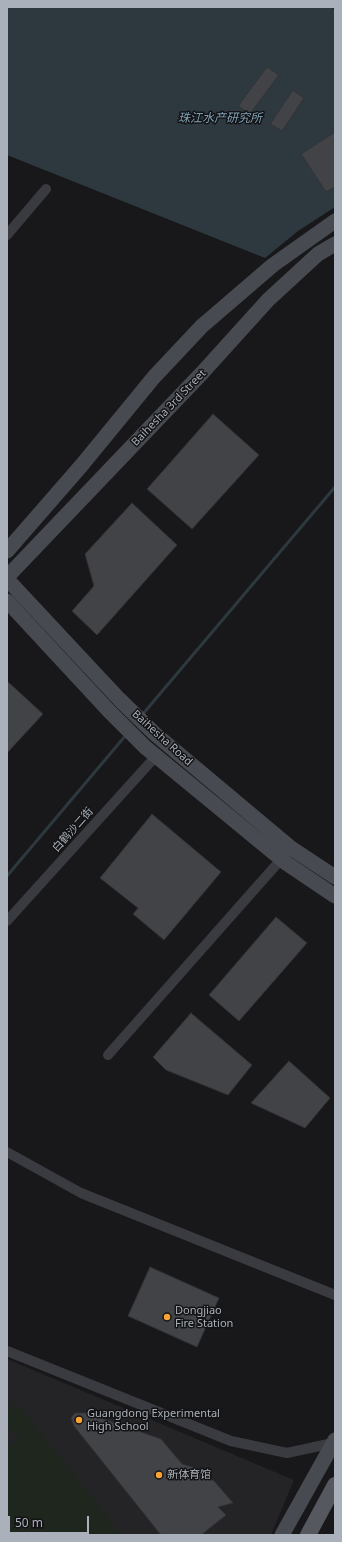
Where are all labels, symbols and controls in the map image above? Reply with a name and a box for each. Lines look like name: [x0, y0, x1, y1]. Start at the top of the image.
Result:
water label: 珠江水产研究所: [178, 112, 262, 126]
street label: Baihesha 3rd Street: [129, 367, 209, 449]
street label: Baihesha Road: [129, 707, 195, 769]
street label: 白鹤沙二街: [50, 805, 96, 855]
place label: Dongjiao Fire Station: [175, 1304, 233, 1330]
marker: Dongjiao Fire Station: [162, 1312, 172, 1322]
place label: Guangdong Experimental High School: [87, 1407, 220, 1433]
marker: Guangdong Experimental High School: [74, 1415, 84, 1425]
place label: 新体育馆: [167, 1468, 211, 1482]
marker: 新体育馆: [154, 1470, 164, 1480]
scale bar: [10, 1508, 91, 1534]
text: 50 m: [15, 1514, 43, 1531]

